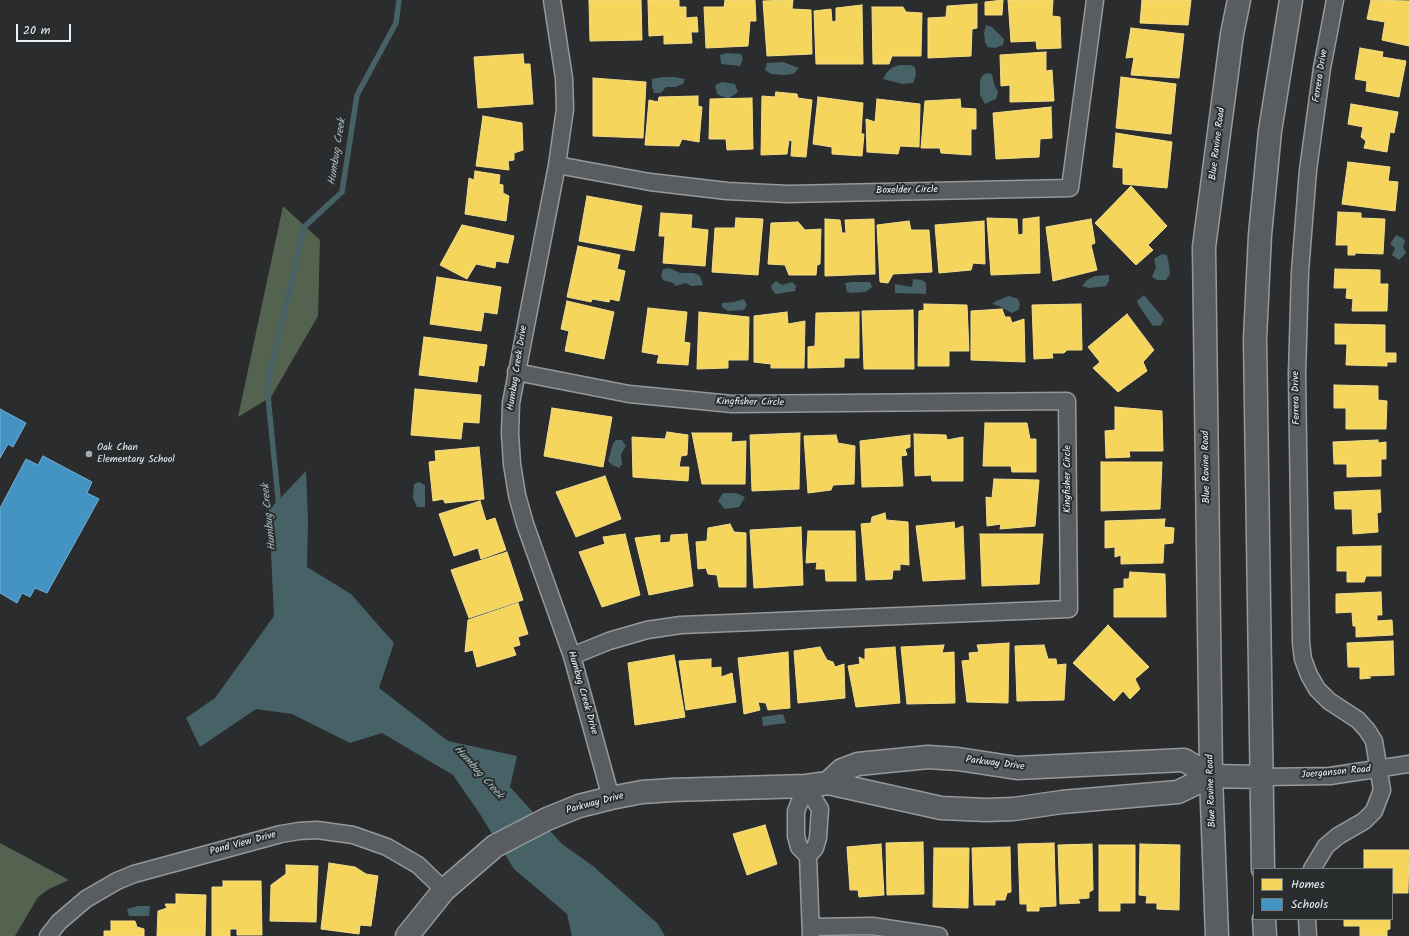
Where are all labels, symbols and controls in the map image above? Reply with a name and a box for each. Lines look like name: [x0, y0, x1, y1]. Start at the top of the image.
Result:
scale bar: [18, 16, 73, 42]
text: 20 m: [23, 21, 50, 40]
street label: Ferrera Drive: [1311, 49, 1331, 103]
street label: Blue Ravine Road: [1208, 107, 1228, 181]
water label: Humbug Creek: [326, 118, 350, 186]
street label: Boxelder Circle: [876, 184, 938, 198]
street label: Humbug Creek Drive: [505, 325, 531, 411]
street label: Ferrera Drive: [1291, 371, 1303, 425]
street label: Kingfisher Circle: [716, 396, 784, 410]
street label: Blue Ravine Road: [1200, 430, 1214, 504]
place label: Oak Chan Elementary School: [97, 442, 175, 466]
street label: Kingfisher Circle: [1062, 445, 1074, 513]
marker: Oak Chan Elementary School: [84, 449, 94, 459]
water label: Humbug Creek: [260, 483, 280, 551]
street label: Humbug Creek Drive: [564, 650, 600, 736]
water label: Humbug Creek: [451, 744, 505, 802]
street label: Parkway Drive: [965, 754, 1025, 774]
street label: Blue Ravine Road: [1205, 754, 1219, 828]
street label: Joerganson Road: [1301, 764, 1371, 782]
street label: Parkway Drive: [565, 791, 625, 817]
street label: Pond View Drive: [209, 829, 277, 859]
legend: [1253, 868, 1393, 920]
text: Homes: [1291, 875, 1325, 894]
text: Schools: [1291, 895, 1328, 914]

